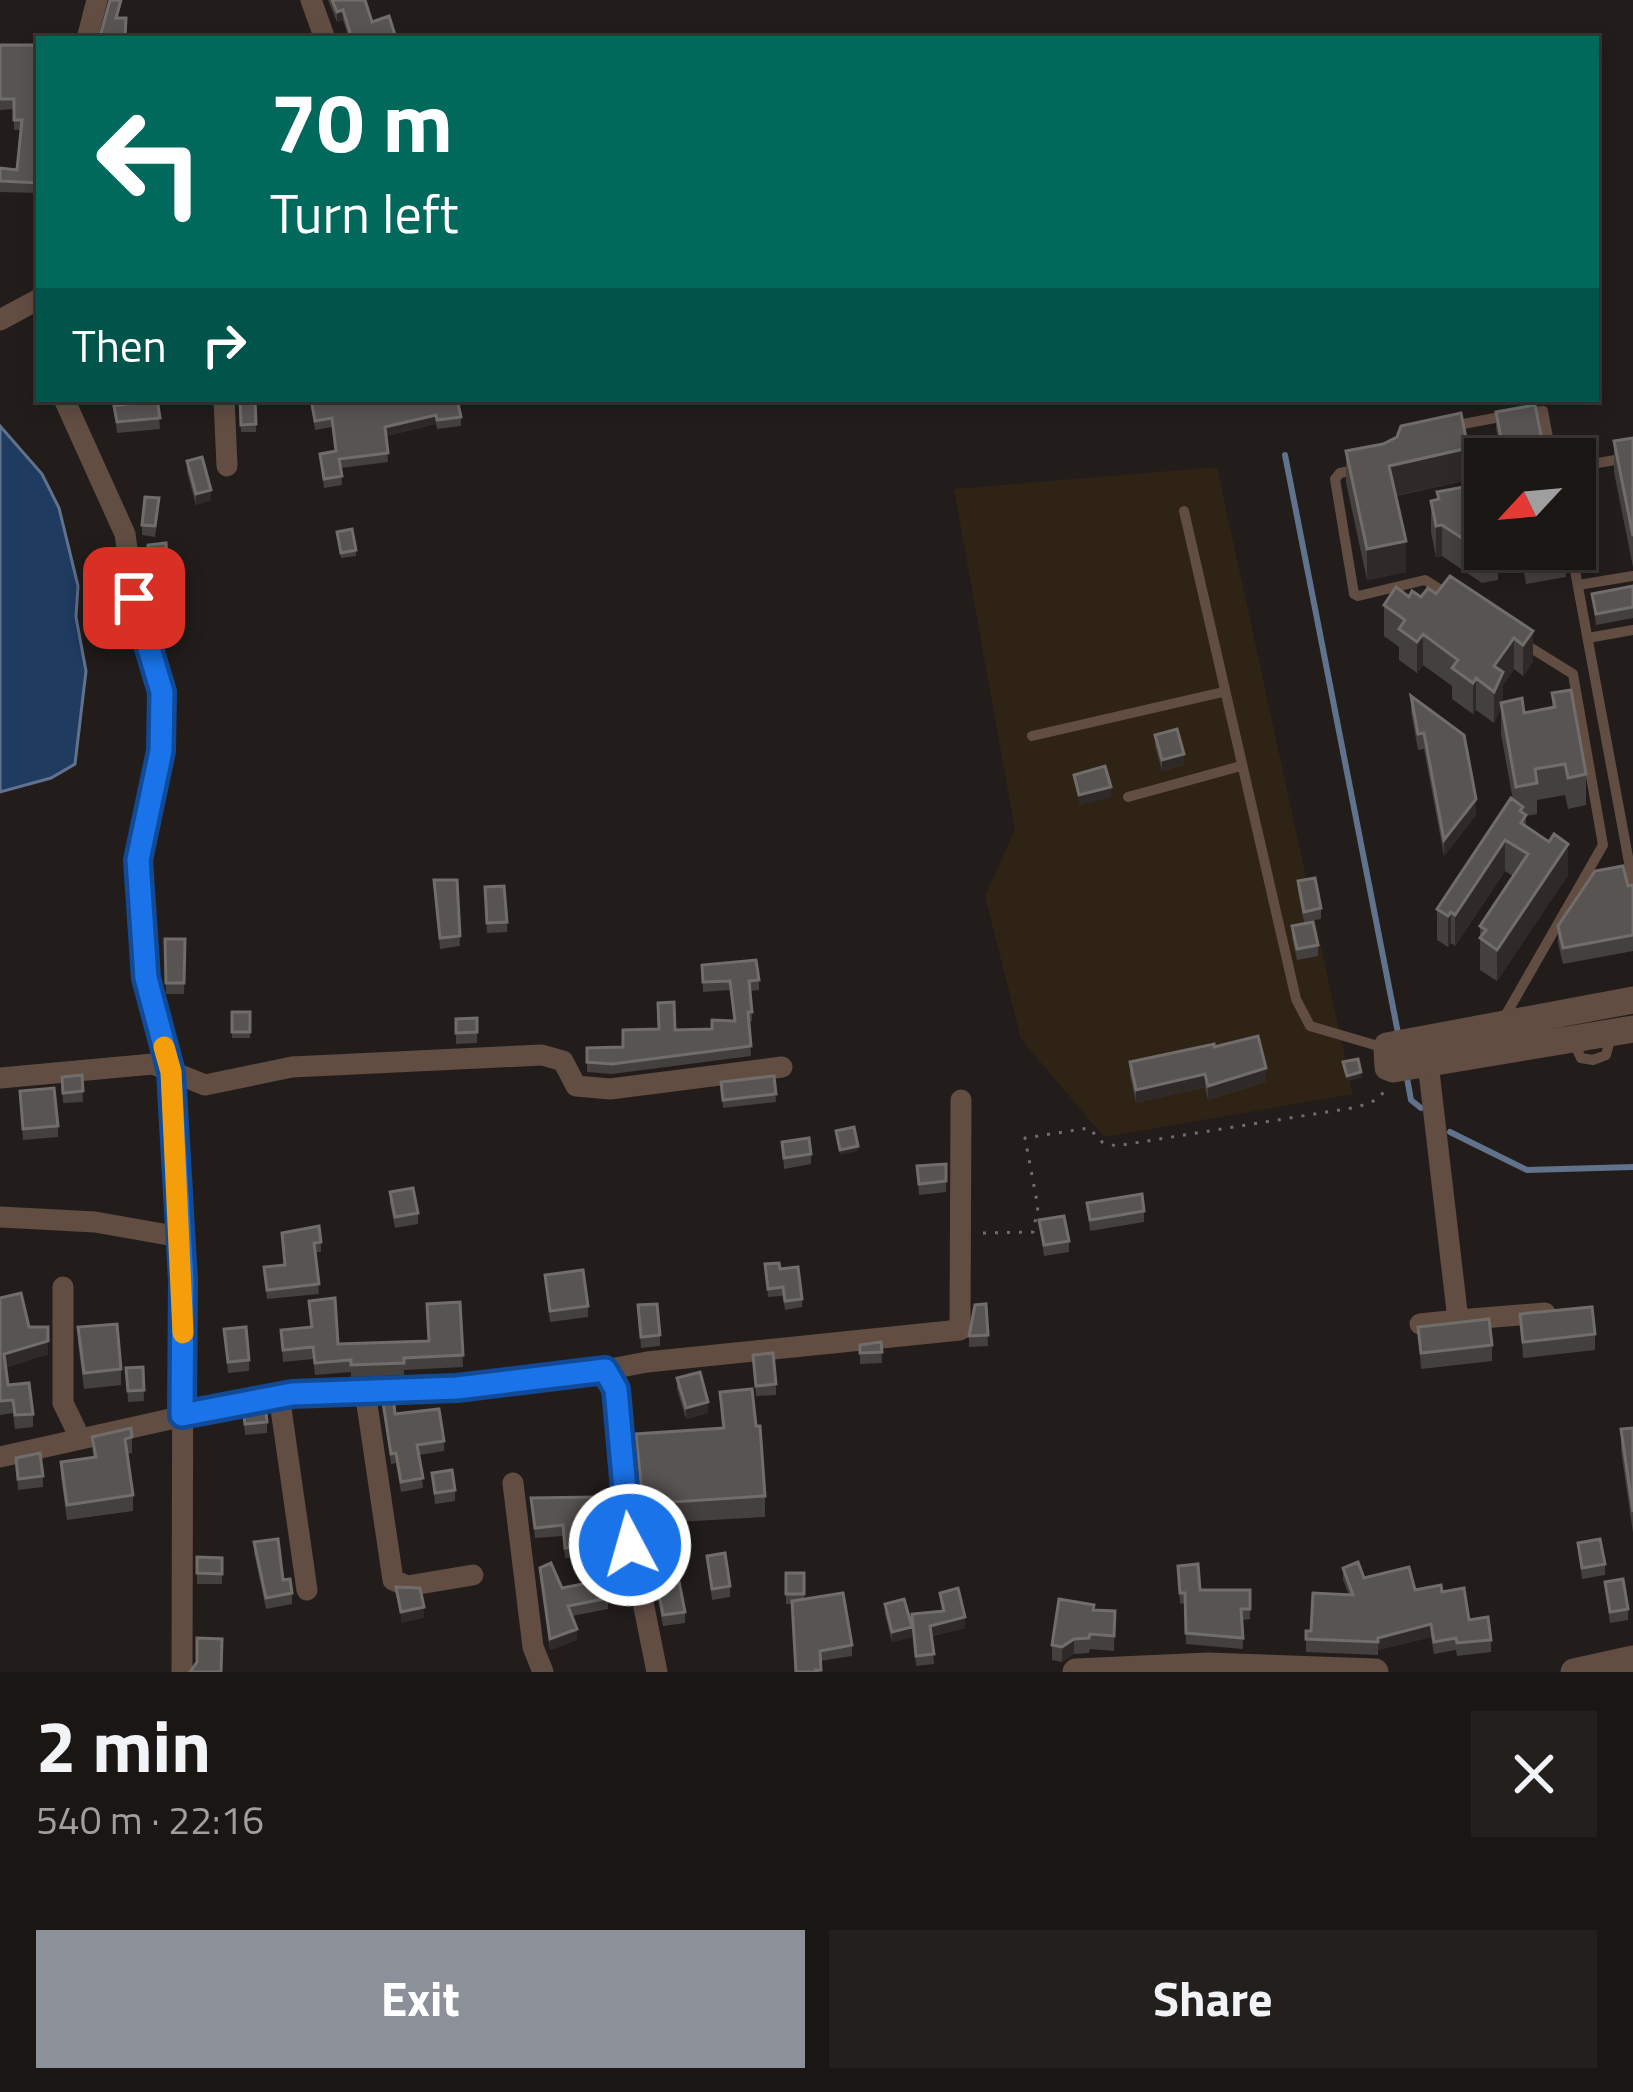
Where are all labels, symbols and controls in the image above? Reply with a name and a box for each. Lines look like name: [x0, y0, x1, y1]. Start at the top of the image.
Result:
text: 70 m: [270, 57, 453, 185]
icon: left: [72, 84, 228, 240]
text: Turn left: [270, 172, 459, 254]
text: Then: [72, 311, 167, 379]
icon: right: [191, 312, 257, 378]
north arrow: [1464, 438, 1596, 570]
map controls: [1464, 438, 1596, 570]
pin: [83, 547, 185, 649]
icon: arrive: [101, 565, 167, 631]
position arrow: [567, 1482, 693, 1608]
text: 2 min: [36, 1690, 211, 1800]
button: close: [1471, 1711, 1597, 1837]
text: 540 m · 22:16: [36, 1790, 264, 1849]
button: Exit: [36, 1930, 805, 2068]
button: Share: [829, 1930, 1597, 2068]

